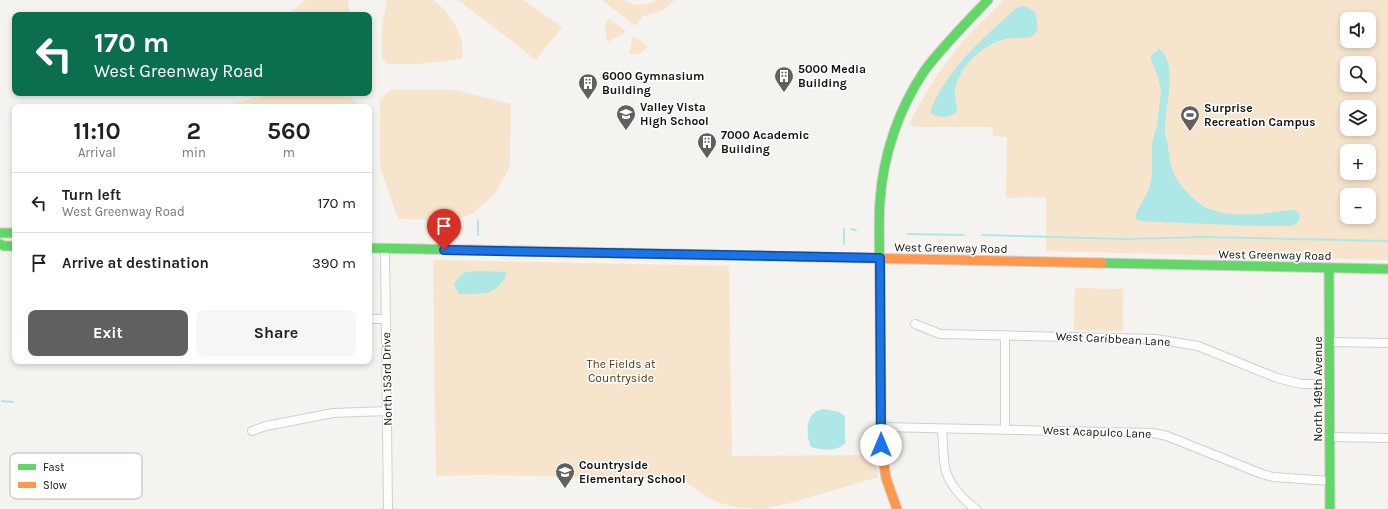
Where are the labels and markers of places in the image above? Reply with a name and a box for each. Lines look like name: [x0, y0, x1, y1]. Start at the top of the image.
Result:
place label: 5000 Media Building: [798, 62, 866, 90]
building icon: 5000 Media Building: [773, 65, 795, 93]
place label: 6000 Gymnasium Building: [602, 69, 704, 97]
building icon: 6000 Gymnasium Building: [577, 72, 599, 100]
place label: Valley Vista High School: [640, 100, 709, 128]
place label: Surprise Recreation Campus: [1204, 101, 1316, 129]
school or university icon: Valley Vista High School: [615, 103, 637, 131]
sports icon: Surprise Recreation Campus: [1179, 104, 1201, 132]
place label: 7000 Academic Building: [721, 128, 809, 156]
building icon: 7000 Academic Building: [696, 131, 718, 159]
pin: [427, 209, 461, 250]
place label: Countryside Elementary School: [579, 458, 686, 486]
school or university icon: Countryside Elementary School: [554, 461, 576, 489]

